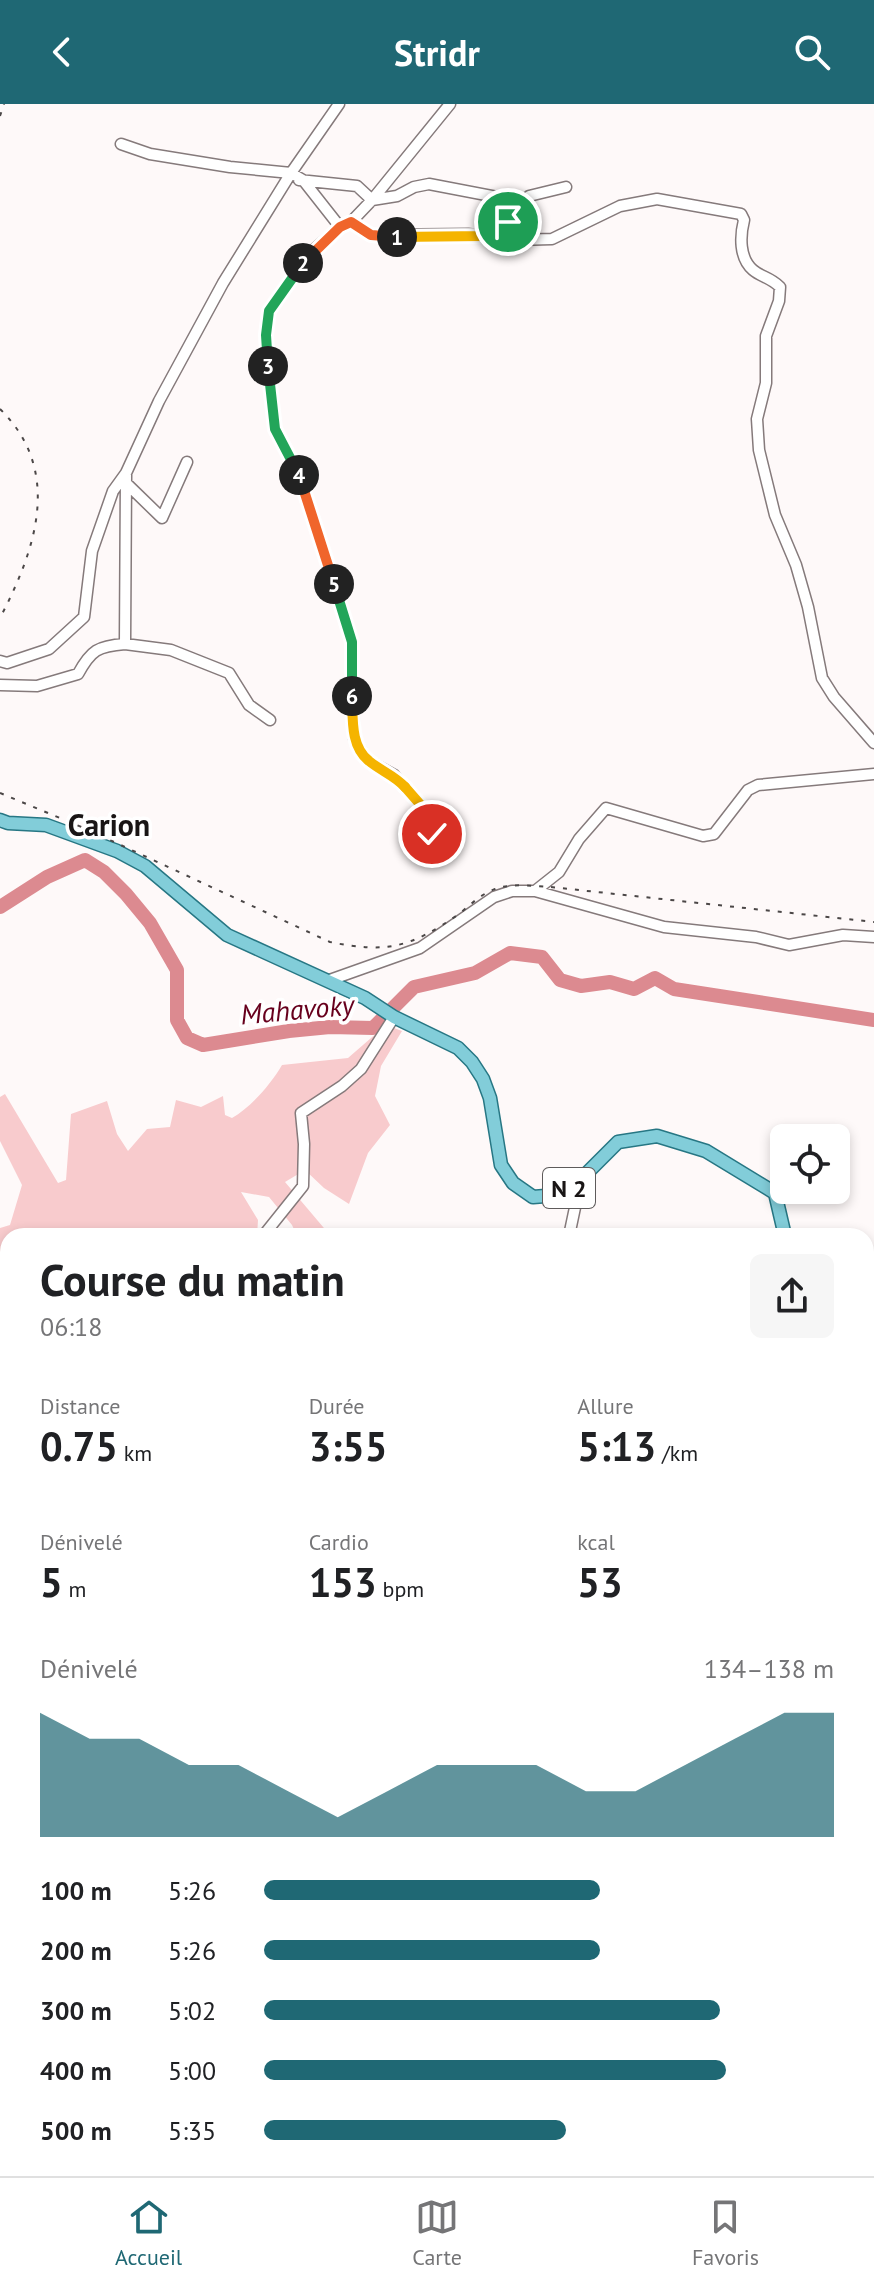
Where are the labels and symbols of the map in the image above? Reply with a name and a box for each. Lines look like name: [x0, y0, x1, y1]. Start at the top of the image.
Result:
pin: [474, 188, 542, 256]
pin: 1: [377, 217, 417, 257]
pin: 2: [283, 243, 323, 283]
pin: 3: [248, 346, 288, 386]
pin: 4: [279, 455, 319, 495]
pin: 5: [314, 564, 354, 604]
pin: 6: [332, 676, 372, 716]
pin: [398, 800, 466, 868]
district label: Carion: [68, 805, 150, 844]
water label: Mahavoky: [239, 985, 357, 1032]
road number: N 2: [543, 1168, 595, 1208]

